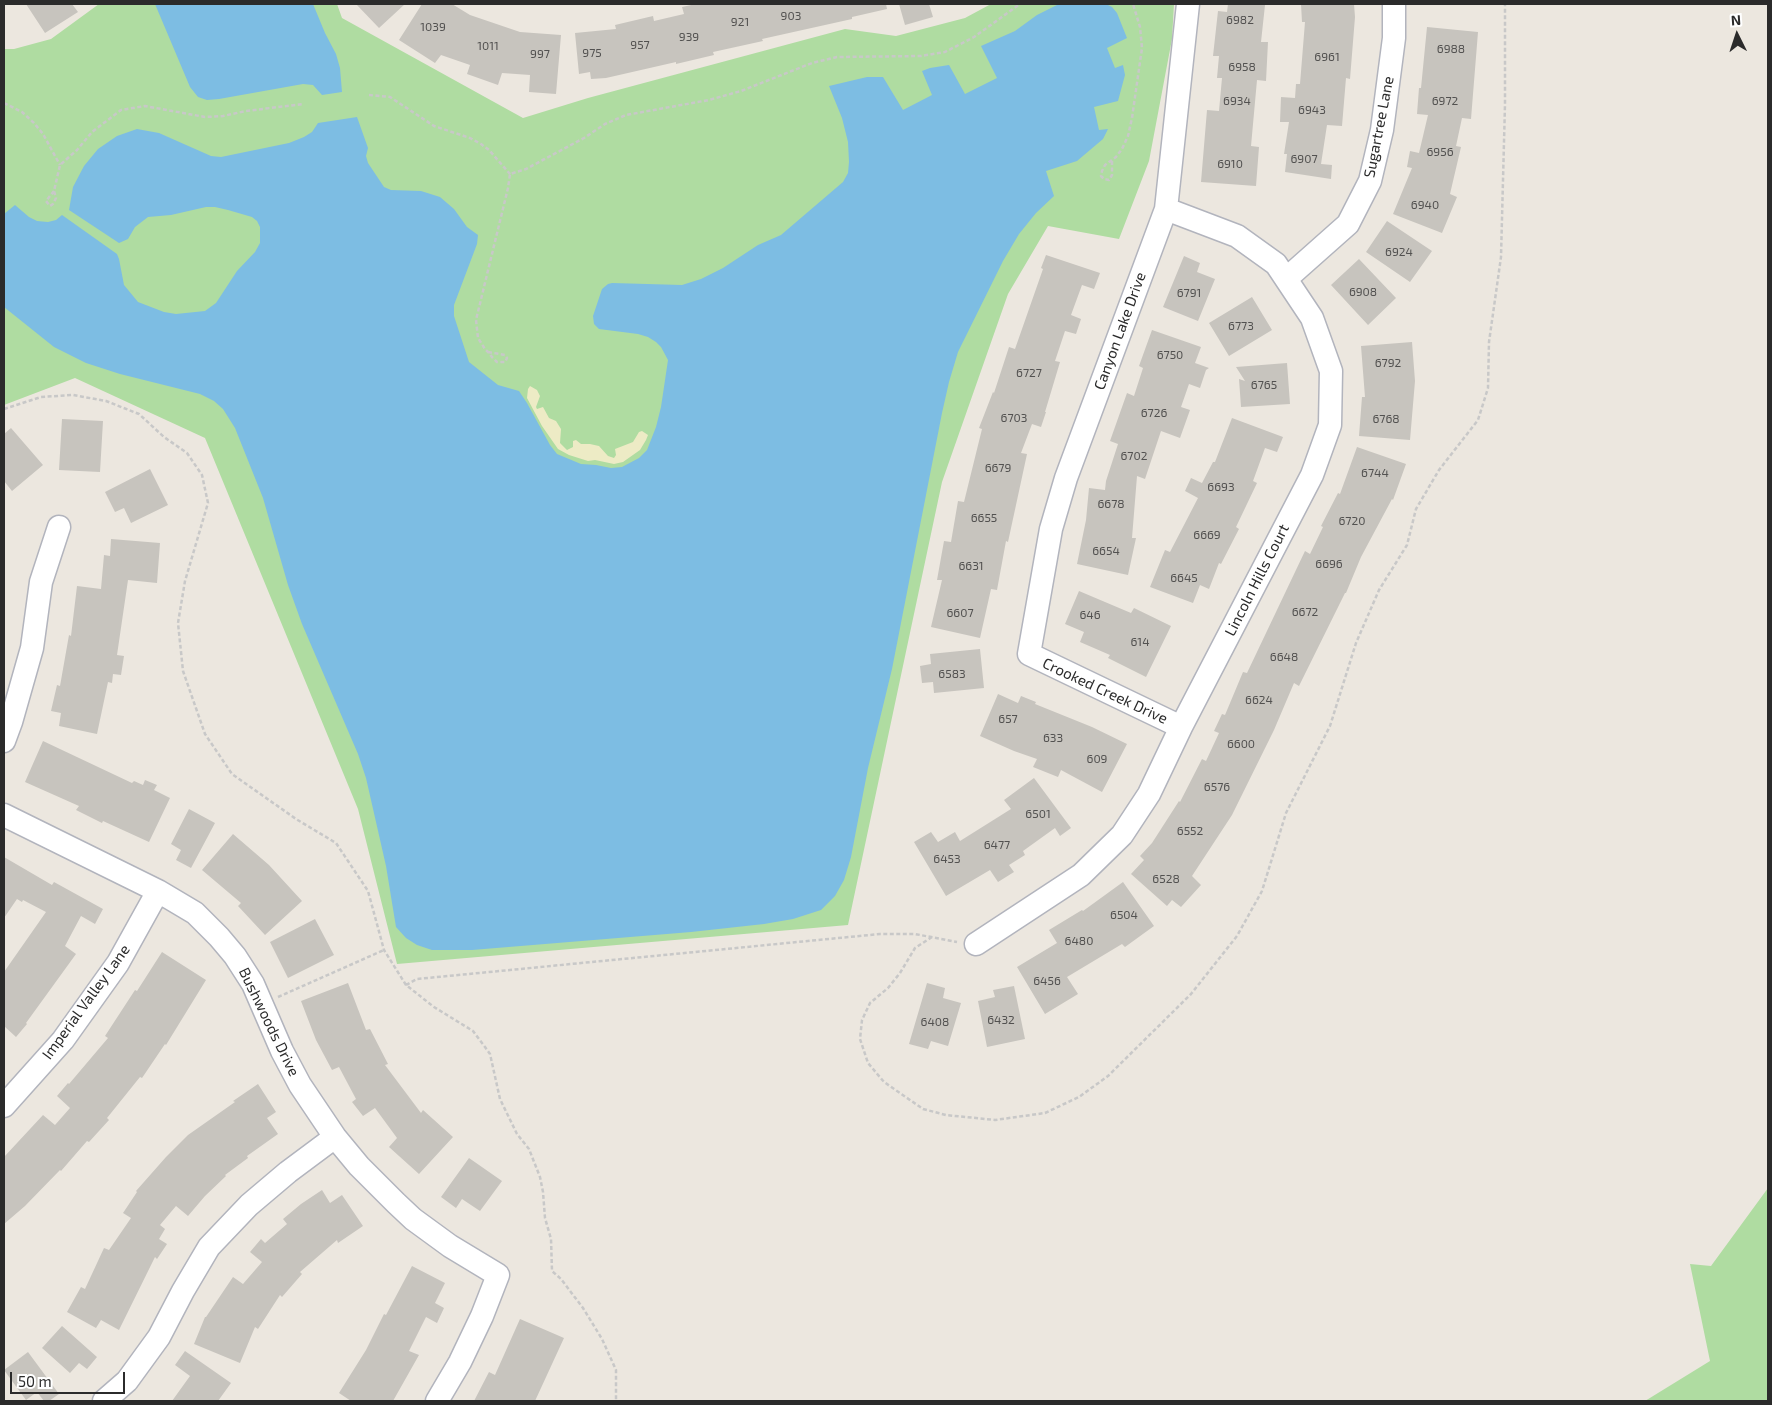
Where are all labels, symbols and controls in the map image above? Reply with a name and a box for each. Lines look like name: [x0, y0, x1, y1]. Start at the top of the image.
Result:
house number: 903: [781, 9, 801, 23]
north arrow: [1712, 10, 1762, 60]
text: N: [1730, 11, 1742, 28]
house number: 6982: [1226, 13, 1254, 27]
house number: 921: [731, 15, 749, 29]
house number: 1039: [420, 20, 446, 34]
house number: 939: [679, 30, 699, 44]
house number: 957: [630, 38, 650, 52]
house number: 1011: [477, 39, 499, 53]
house number: 6988: [1437, 42, 1465, 56]
house number: 975: [582, 46, 602, 60]
house number: 997: [530, 47, 550, 61]
house number: 6961: [1314, 50, 1340, 64]
house number: 6958: [1228, 60, 1256, 74]
street label: Sugartree Lane: [1360, 75, 1398, 179]
house number: 6934: [1223, 94, 1251, 108]
house number: 6972: [1432, 94, 1458, 108]
house number: 6943: [1298, 103, 1326, 117]
house number: 6956: [1426, 145, 1454, 159]
house number: 6907: [1290, 152, 1318, 166]
house number: 6910: [1217, 157, 1243, 171]
house number: 6940: [1411, 198, 1439, 212]
house number: 6924: [1385, 245, 1413, 259]
street label: Canyon Lake Drive: [1090, 270, 1150, 392]
house number: 6908: [1349, 285, 1377, 299]
house number: 6791: [1177, 286, 1201, 300]
house number: 6773: [1228, 319, 1254, 333]
house number: 6750: [1157, 348, 1183, 362]
house number: 6792: [1375, 356, 1401, 370]
house number: 6727: [1016, 366, 1042, 380]
house number: 6765: [1251, 378, 1277, 392]
house number: 6726: [1141, 406, 1167, 420]
house number: 6703: [1001, 411, 1027, 425]
house number: 6768: [1372, 412, 1400, 426]
house number: 6702: [1121, 449, 1147, 463]
house number: 6679: [985, 461, 1011, 475]
house number: 6744: [1361, 466, 1389, 480]
house number: 6693: [1207, 480, 1235, 494]
house number: 6678: [1097, 497, 1125, 511]
house number: 6655: [971, 511, 997, 525]
house number: 6720: [1339, 514, 1365, 528]
street label: Lincoln Hills Court: [1221, 521, 1293, 639]
house number: 6669: [1193, 528, 1221, 542]
house number: 6654: [1092, 544, 1120, 558]
house number: 6696: [1315, 557, 1343, 571]
house number: 6631: [958, 559, 984, 573]
house number: 6645: [1170, 571, 1198, 585]
house number: 6672: [1292, 605, 1318, 619]
house number: 6607: [946, 606, 974, 620]
house number: 646: [1079, 608, 1101, 622]
house number: 614: [1130, 635, 1150, 649]
house number: 6648: [1270, 650, 1298, 664]
street label: Crooked Creek Drive: [1040, 654, 1170, 728]
house number: 6583: [938, 667, 966, 681]
house number: 6624: [1245, 693, 1273, 707]
house number: 657: [998, 712, 1018, 726]
house number: 633: [1043, 731, 1063, 745]
house number: 6600: [1227, 737, 1255, 751]
house number: 609: [1087, 752, 1107, 766]
house number: 6576: [1204, 780, 1230, 794]
house number: 6501: [1025, 807, 1051, 821]
house number: 6552: [1177, 824, 1203, 838]
house number: 6477: [984, 838, 1010, 852]
house number: 6453: [933, 852, 961, 866]
house number: 6528: [1152, 872, 1180, 886]
house number: 6504: [1110, 908, 1138, 922]
house number: 6480: [1065, 934, 1093, 948]
street label: Imperial Valley Lane: [38, 941, 134, 1063]
street label: Bushwoods Drive: [235, 965, 303, 1079]
house number: 6456: [1033, 974, 1061, 988]
house number: 6432: [987, 1013, 1015, 1027]
house number: 6408: [921, 1015, 949, 1029]
scale bar: [12, 1362, 128, 1394]
text: 50 m: [18, 1372, 52, 1390]

